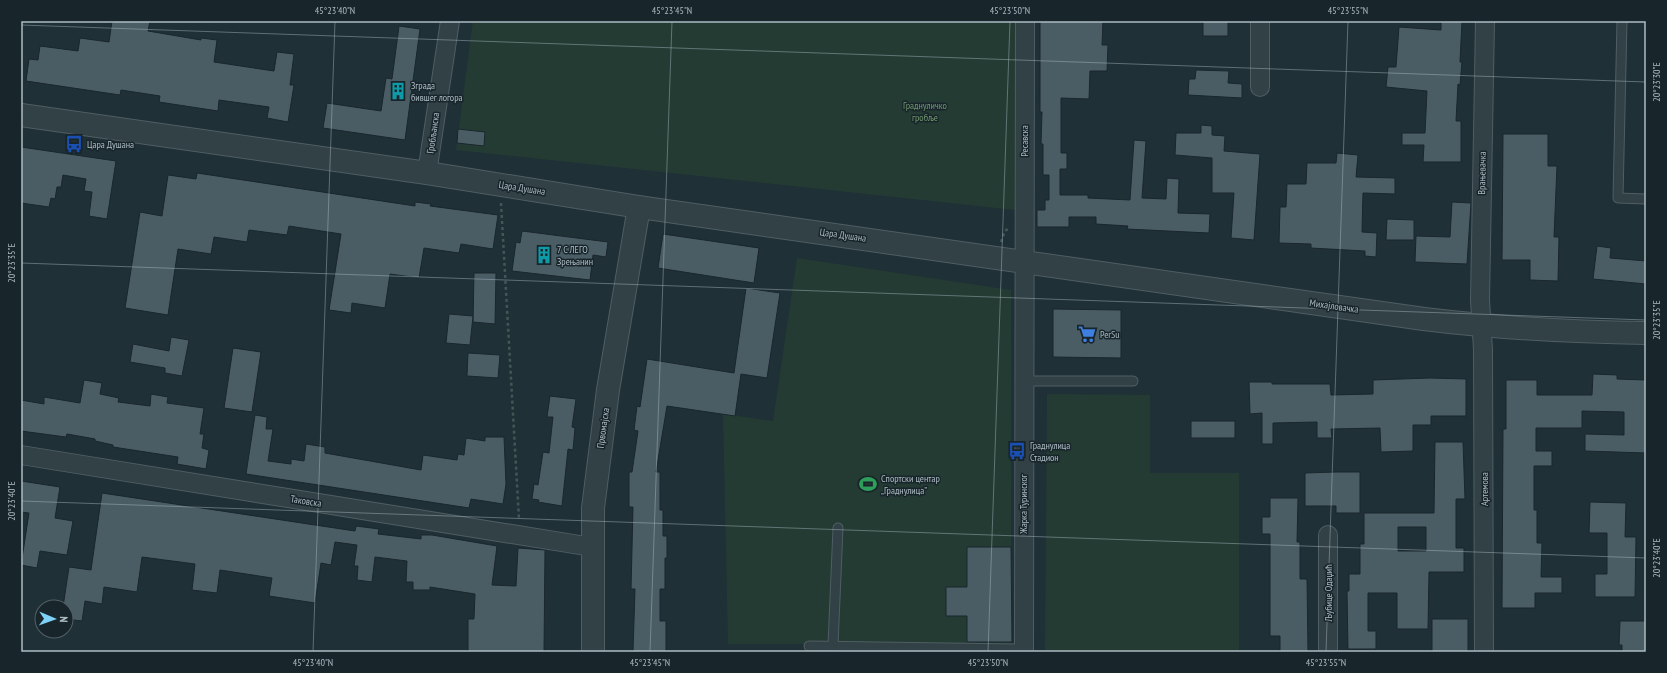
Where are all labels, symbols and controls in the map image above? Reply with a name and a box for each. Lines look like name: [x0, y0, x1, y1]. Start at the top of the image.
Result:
text: 45°23'40"N: [315, 4, 355, 17]
text: 45°23'45"N: [652, 4, 692, 17]
text: 45°23'50"N: [990, 4, 1030, 17]
text: 45°23'55"N: [1328, 4, 1368, 17]
text: 20°23'30"E: [1650, 62, 1663, 102]
place label: Зграда бившег логора: [411, 79, 463, 104]
building icon: Зграда бившег логора: [388, 81, 408, 101]
park label: Граднуличко гробље: [903, 99, 947, 124]
street label: Гробљанска: [424, 112, 442, 154]
street label: Ресавска: [1018, 125, 1031, 157]
bus stop icon: Цара Душана: [64, 134, 84, 154]
place label: Цара Душана: [87, 138, 134, 151]
street label: Врањевачка: [1475, 151, 1489, 195]
street label: Цара Душана: [498, 178, 546, 198]
street label: Цара Душана: [819, 225, 867, 245]
text: 20°23'35"E: [5, 243, 18, 283]
place label: 7 С ЛЕГО Зрењанин: [557, 243, 593, 268]
building icon: 7 С ЛЕГО Зрењанин: [534, 245, 554, 265]
street label: Михајловачка: [1309, 296, 1359, 316]
text: 20°23'35"E: [1650, 300, 1663, 340]
supermarket icon: PerSu: [1077, 324, 1097, 344]
place label: PerSu: [1100, 328, 1120, 341]
street label: Првомајска: [594, 407, 612, 449]
place label: Граднулица Стадион: [1030, 439, 1070, 464]
bus stop icon: Граднулица Стадион: [1007, 441, 1027, 461]
place label: Спортски центар „Граднулица”: [881, 472, 940, 497]
street label: Артемова: [1478, 472, 1491, 506]
sports icon: Спортски центар „Граднулица”: [858, 474, 878, 494]
street label: Жарка Туринског: [1017, 474, 1030, 535]
text: 20°23'40"E: [5, 481, 18, 521]
street label: Таковска: [290, 492, 322, 510]
text: 20°23'40"E: [1650, 538, 1663, 578]
street label: Љубице Одаџић: [1322, 564, 1335, 623]
north arrow: [34, 599, 74, 639]
text: N: [57, 616, 71, 623]
text: 45°23'40"N: [293, 656, 333, 669]
text: 45°23'45"N: [630, 656, 670, 669]
text: 45°23'50"N: [968, 656, 1008, 669]
text: 45°23'55"N: [1306, 656, 1346, 669]

